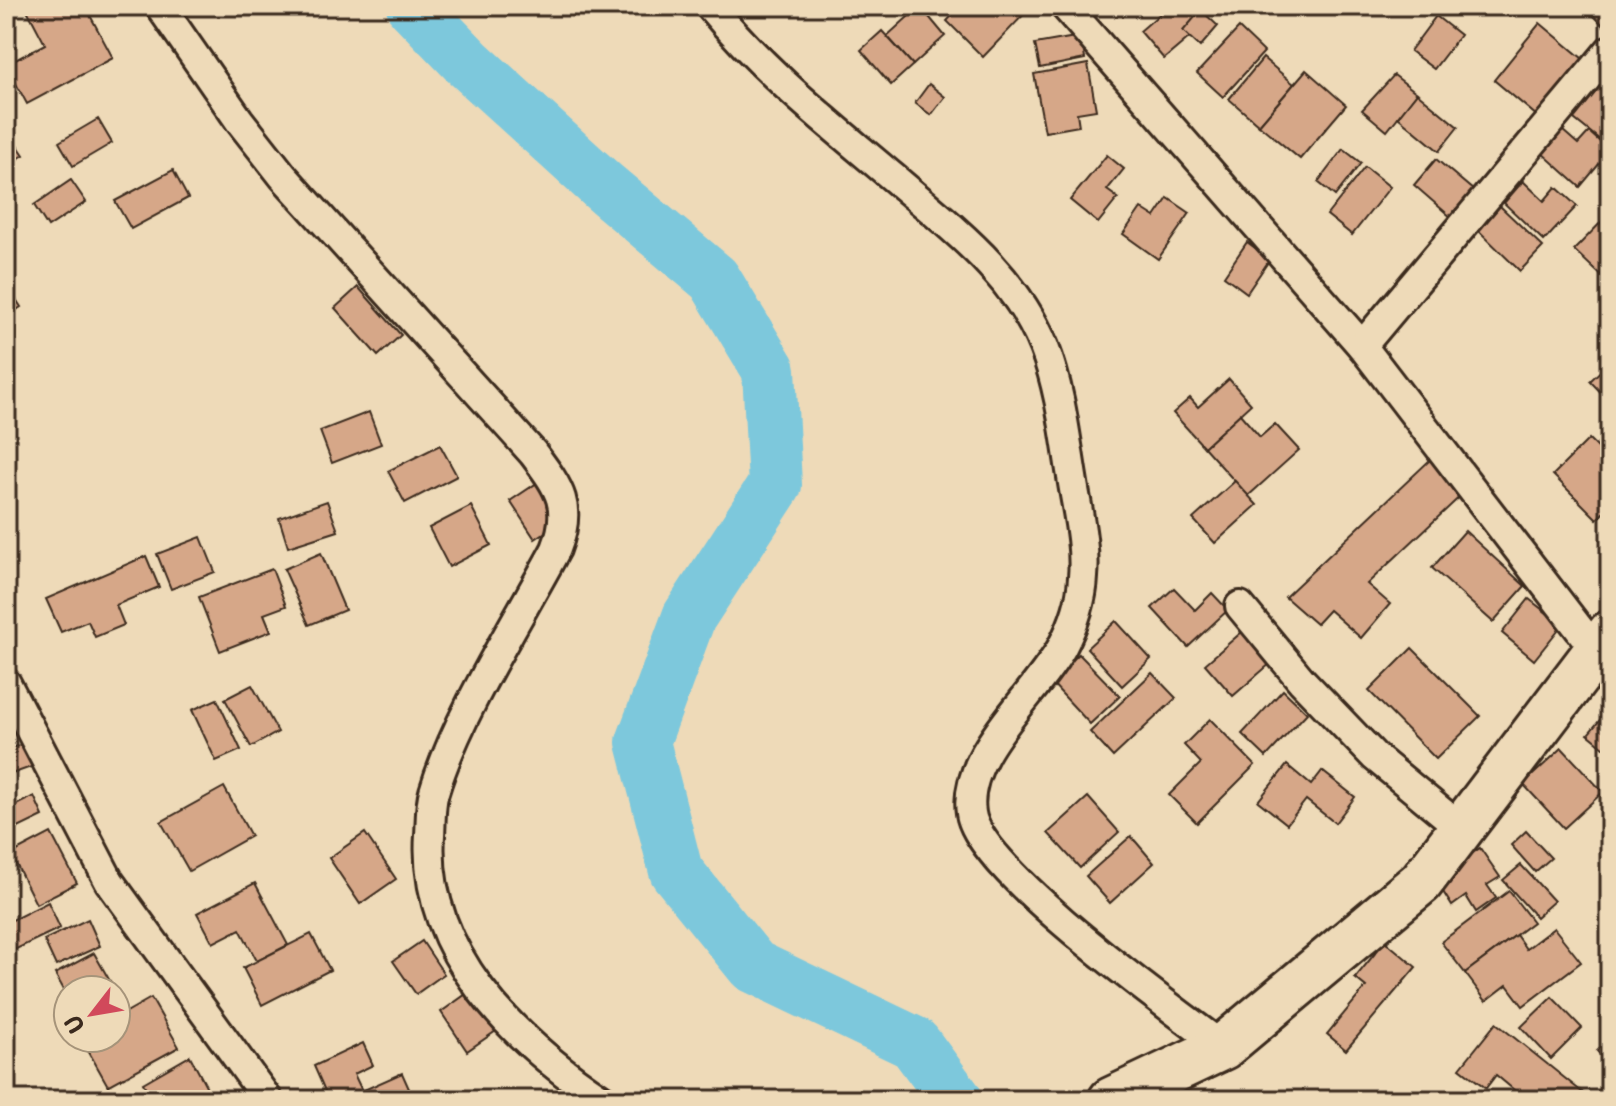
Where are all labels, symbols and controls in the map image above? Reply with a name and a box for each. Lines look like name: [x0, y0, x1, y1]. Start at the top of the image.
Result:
north arrow: [52, 974, 132, 1054]
text: U: [55, 1009, 92, 1041]

